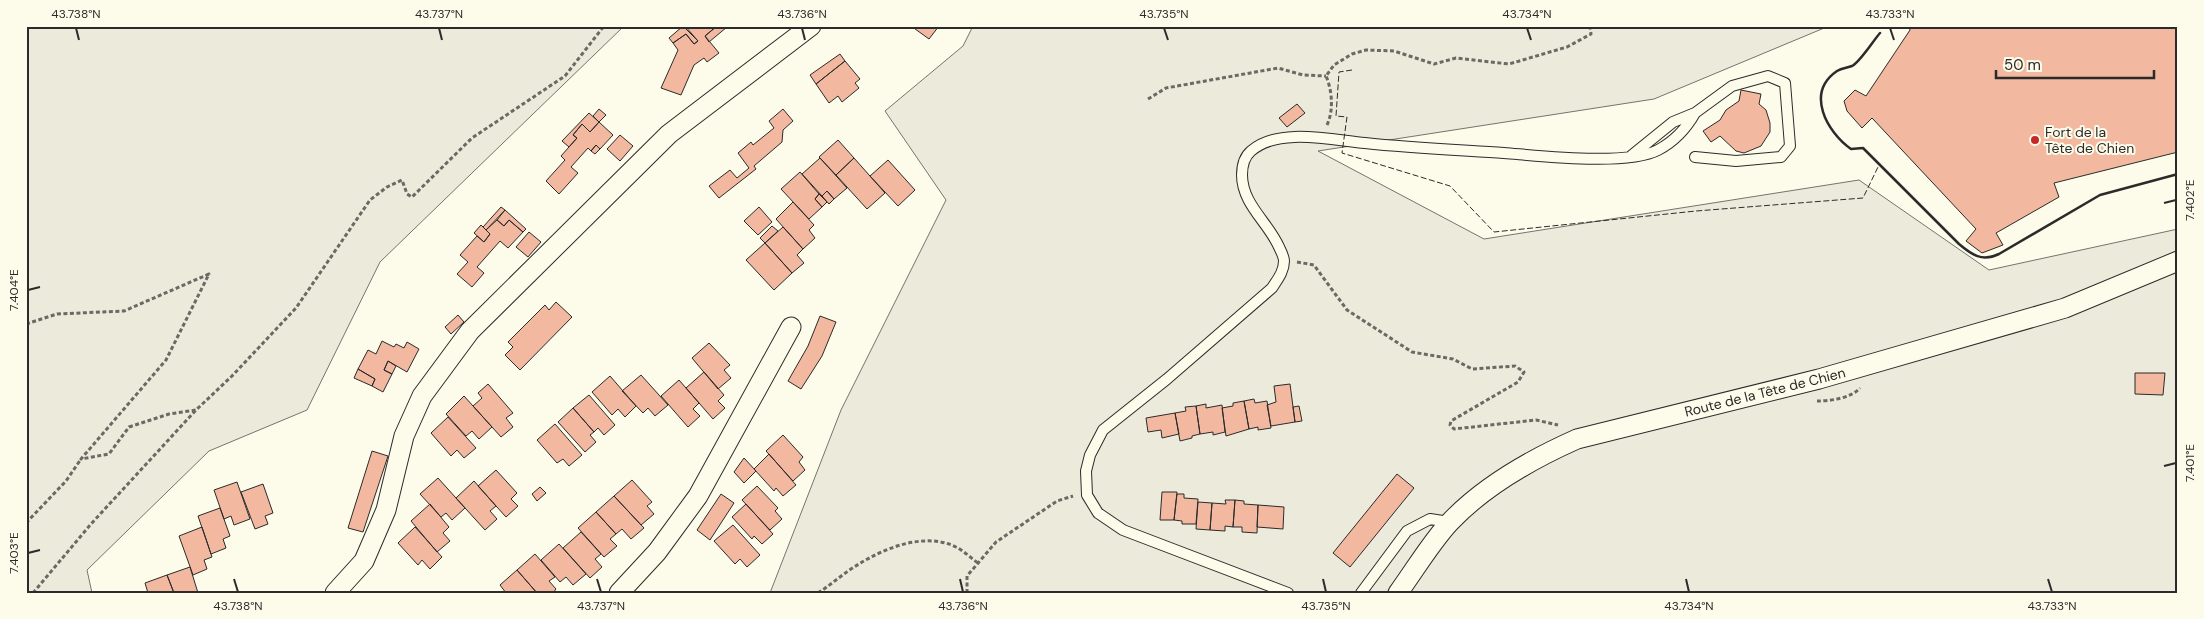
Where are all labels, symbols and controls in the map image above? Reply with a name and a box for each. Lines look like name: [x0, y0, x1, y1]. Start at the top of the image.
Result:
text: 43.738°N: [51, 6, 101, 22]
text: 43.737°N: [415, 6, 463, 22]
text: 43.736°N: [777, 6, 827, 22]
text: 43.735°N: [1139, 6, 1189, 22]
text: 43.734°N: [1502, 6, 1552, 22]
text: 43.733°N: [1865, 6, 1915, 22]
scale bar: [1996, 48, 2154, 80]
text: 50 m: [2004, 55, 2041, 75]
place label: Fort de la Tête de Chien: [2045, 123, 2134, 157]
marker: Fort de la Tête de Chien: [2029, 134, 2041, 146]
text: 7.402°E: [2182, 179, 2198, 221]
text: 7.404°E: [6, 269, 22, 311]
street label: Route de la Tête de Chien: [1683, 363, 1847, 421]
text: 7.401°E: [2182, 444, 2198, 482]
text: 7.403°E: [6, 532, 22, 574]
text: 43.738°N: [213, 598, 263, 614]
text: 43.737°N: [577, 598, 625, 614]
text: 43.736°N: [938, 598, 988, 614]
text: 43.735°N: [1301, 598, 1351, 614]
text: 43.734°N: [1664, 598, 1714, 614]
text: 43.733°N: [2027, 598, 2077, 614]

